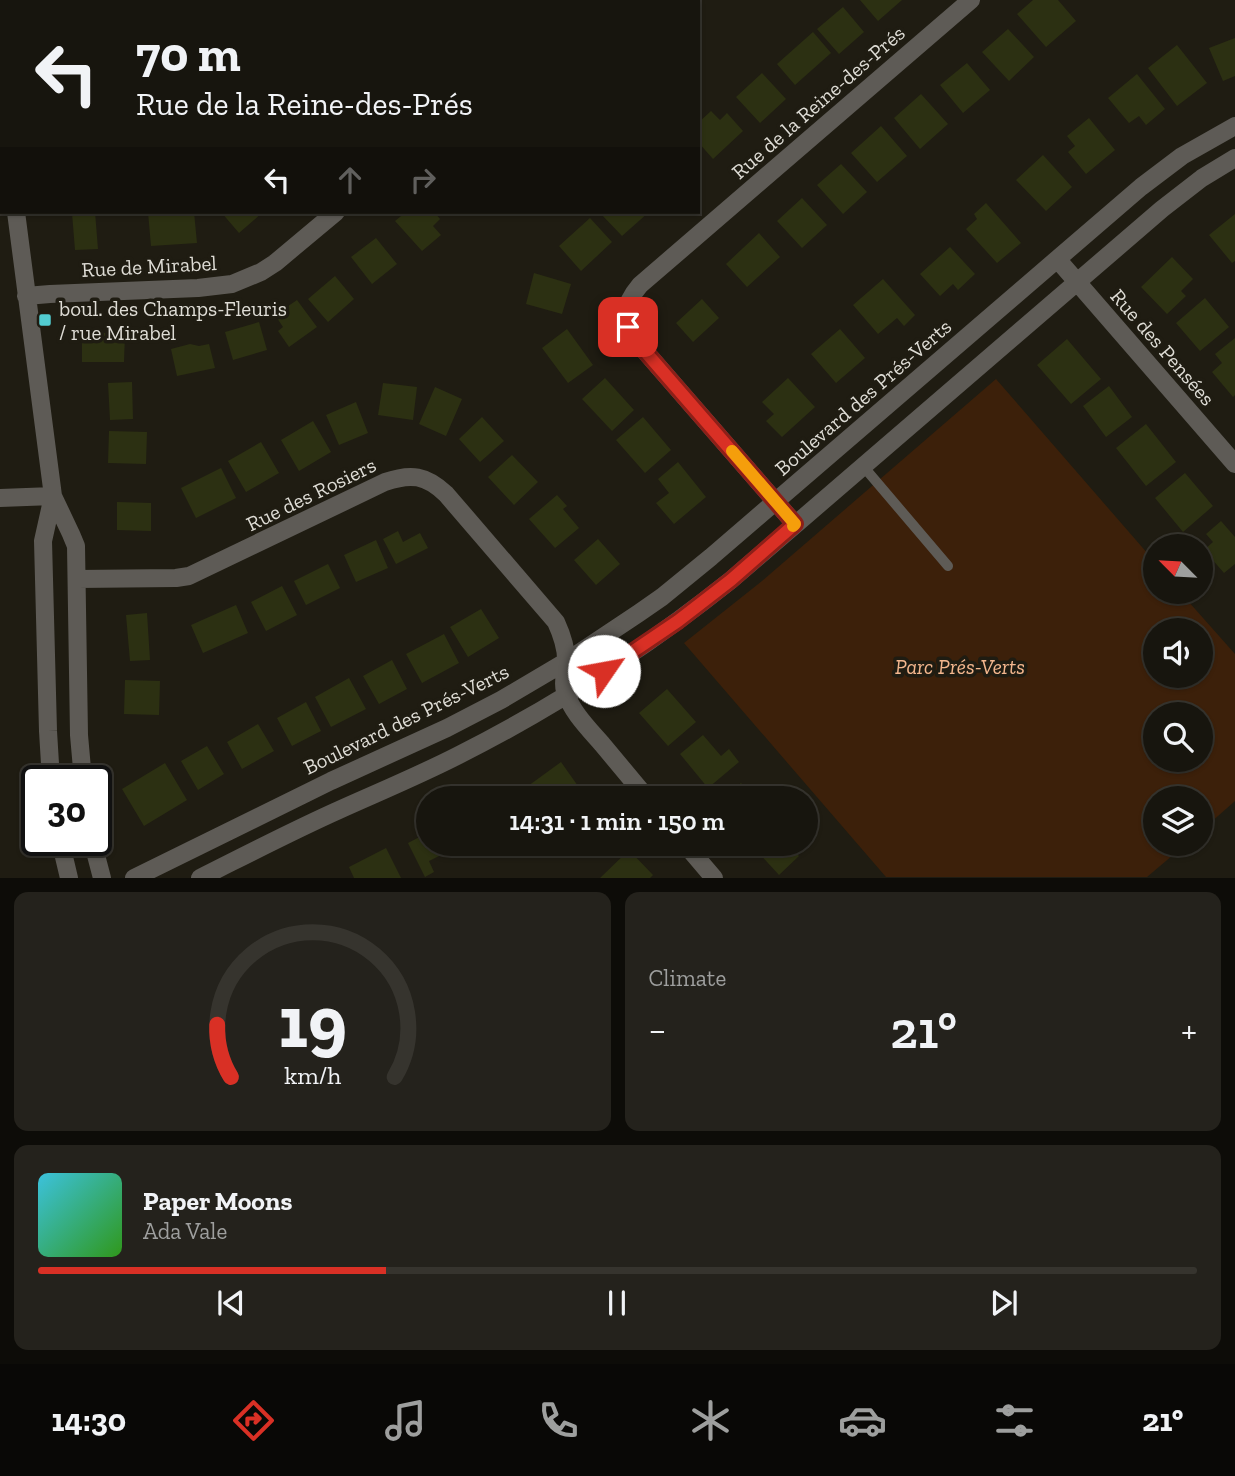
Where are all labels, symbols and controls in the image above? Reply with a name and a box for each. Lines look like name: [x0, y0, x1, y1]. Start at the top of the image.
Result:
street label: Rue de la Reine-des-Prés: [726, 20, 910, 184]
text: 70 m: [136, 25, 241, 84]
icon: left: [21, 28, 112, 119]
text: Rue de la Reine-des-Prés: [136, 85, 473, 123]
icon: left: [258, 161, 296, 199]
icon: ahead: [331, 161, 369, 199]
icon: right: [404, 161, 442, 199]
street label: Rue de Mirabel: [81, 250, 218, 282]
street label: Rue des Pensées: [1106, 284, 1220, 410]
place label: boul. des Champs-Fleuris / rue Mirabel: [58, 296, 287, 345]
pin: [598, 297, 658, 357]
icon: arrive: [609, 308, 647, 346]
marker: boul. des Champs-Fleuris / rue Mirabel: [37, 312, 53, 328]
street label: Boulevard des Prés-Verts: [770, 314, 956, 480]
street label: Rue des Rosiers: [242, 452, 380, 536]
north arrow: [1143, 534, 1213, 604]
map controls: [1143, 534, 1213, 856]
button: sound: [1143, 618, 1213, 688]
position arrow: [567, 634, 641, 708]
park label: Parc Prés-Verts: [895, 654, 1025, 679]
street label: Boulevard des Prés-Verts: [299, 658, 513, 780]
button: search: [1143, 702, 1213, 772]
speed limit sign: 30: [21, 765, 112, 856]
button: layers: [1143, 786, 1213, 856]
text: 14:31 · 1 min · 150 m: [509, 805, 725, 837]
text: Climate: [649, 964, 726, 992]
text: 19: [278, 979, 346, 1067]
text: 21°: [890, 999, 957, 1061]
text: −: [649, 1007, 666, 1053]
text: +: [1181, 1007, 1197, 1053]
text: km/h: [284, 1060, 341, 1090]
text: Paper Moons: [143, 1185, 292, 1217]
text: Ada Vale: [143, 1217, 227, 1245]
icon: previous: [212, 1284, 250, 1322]
icon: pause: [598, 1284, 636, 1322]
icon: next: [985, 1284, 1023, 1322]
icon: directions: [229, 1396, 278, 1445]
icon: music: [381, 1396, 430, 1445]
icon: phone: [534, 1396, 583, 1445]
icon: climate: [686, 1396, 735, 1445]
icon: car: [838, 1396, 887, 1445]
icon: filters: [990, 1396, 1039, 1445]
text: 14:30: [52, 1401, 126, 1439]
text: 21°: [1142, 1401, 1183, 1439]

